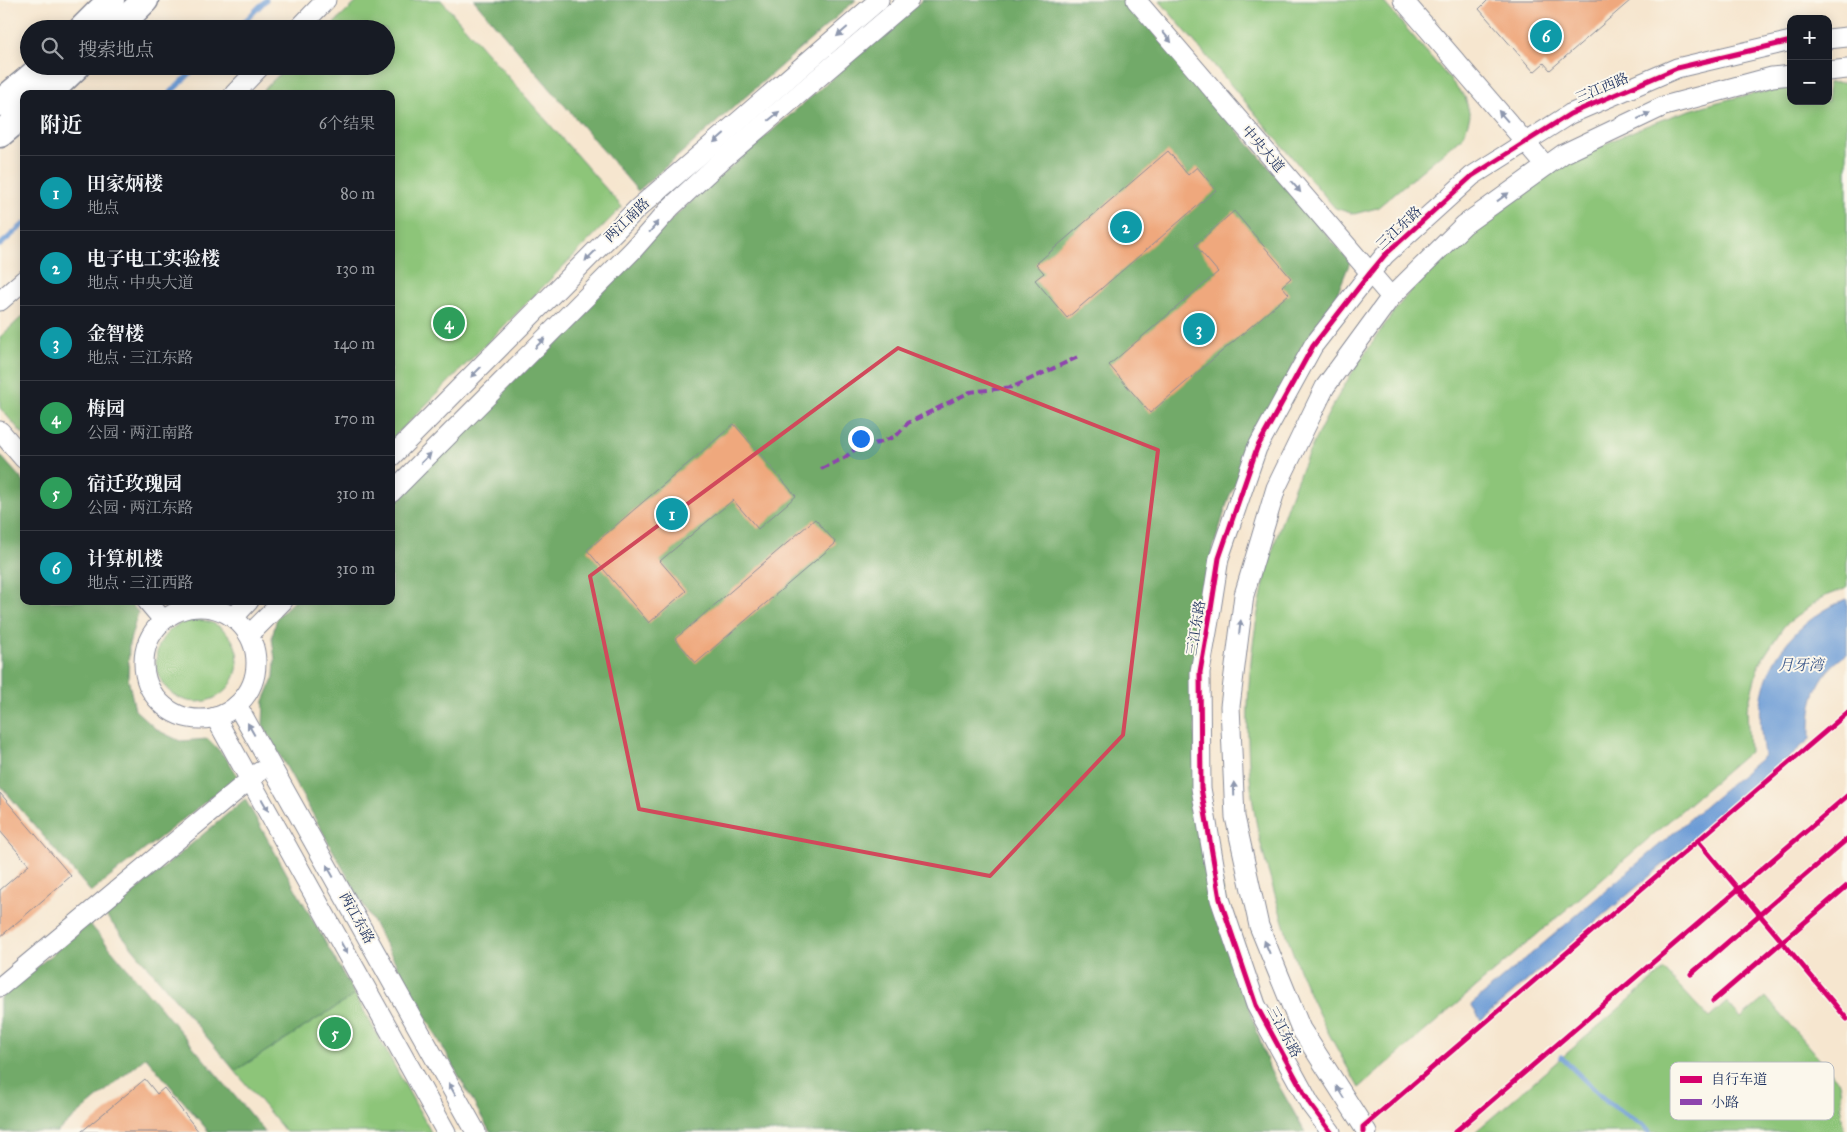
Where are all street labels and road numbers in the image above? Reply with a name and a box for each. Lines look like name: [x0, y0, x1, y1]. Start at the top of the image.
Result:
street label: 三江西路: [1573, 69, 1631, 107]
street label: 中央大道: [1238, 122, 1288, 176]
street label: 两江南路: [601, 194, 653, 246]
street label: 三江东路: [1373, 203, 1425, 253]
street label: 三江东路: [1183, 599, 1209, 657]
street label: 两江东路: [336, 889, 378, 947]
street label: 三江东路: [1263, 1003, 1305, 1061]

